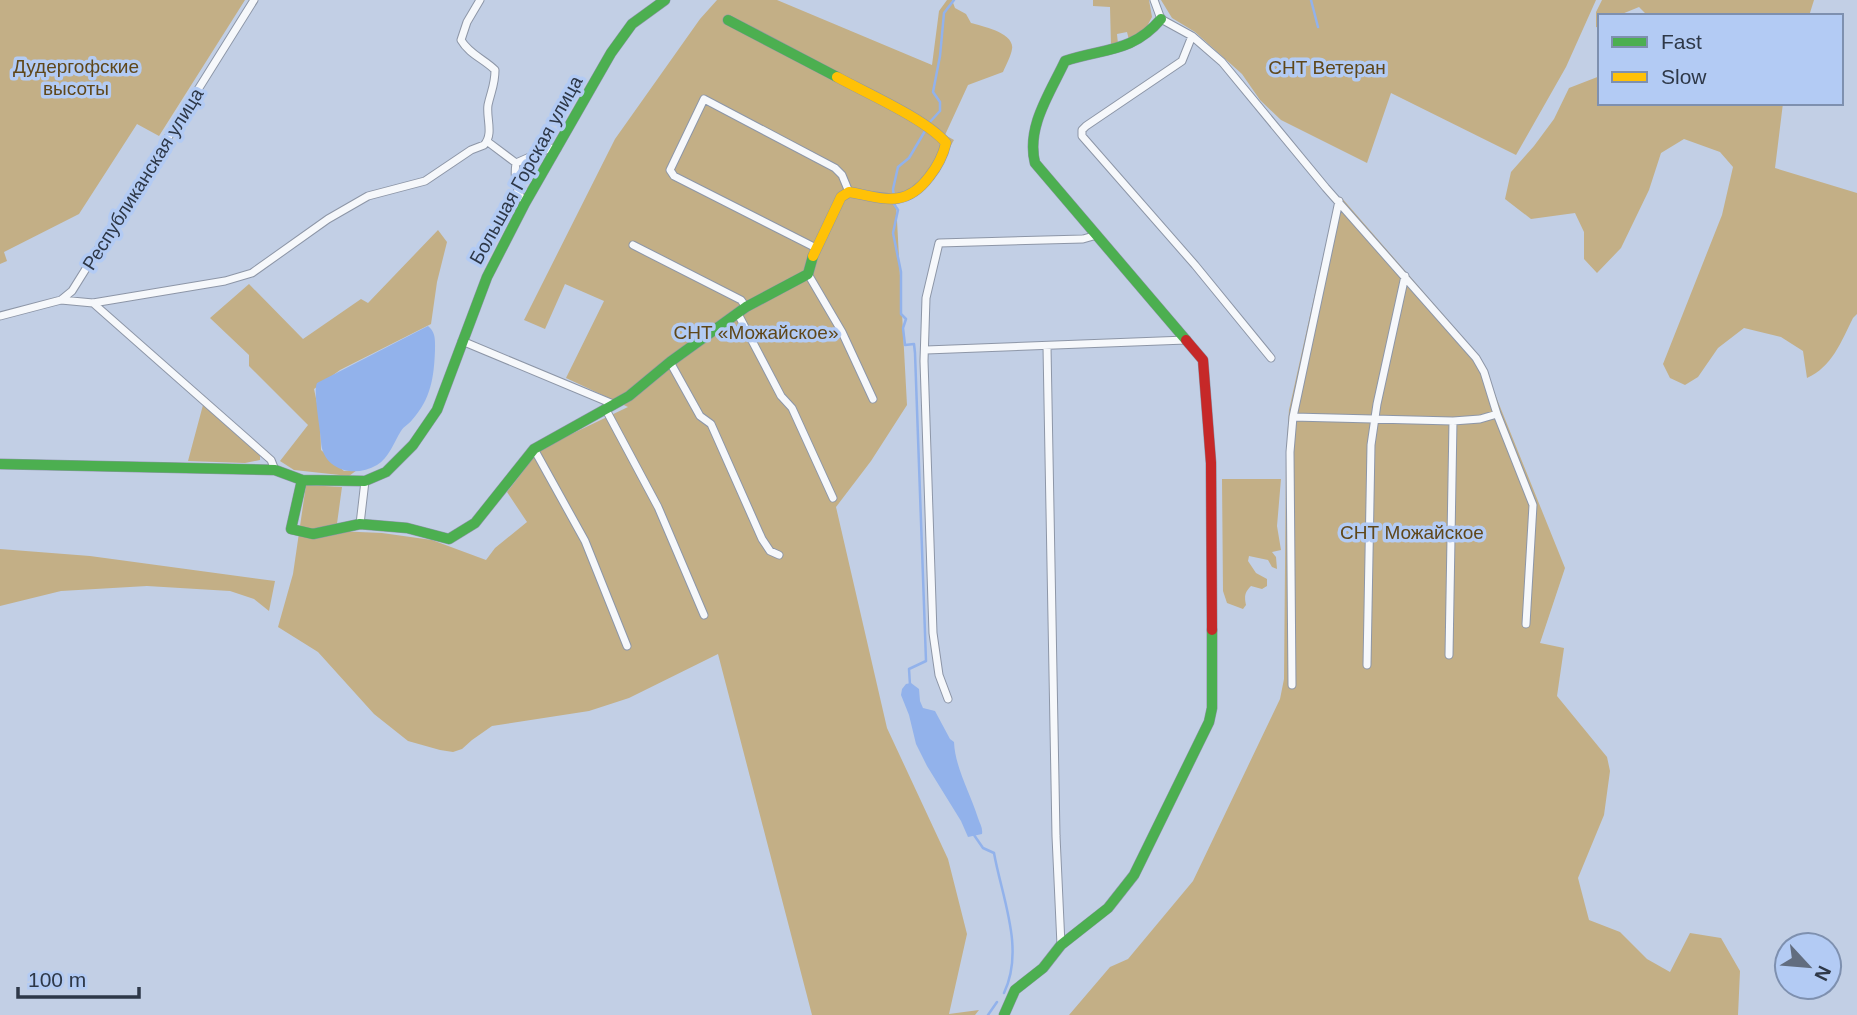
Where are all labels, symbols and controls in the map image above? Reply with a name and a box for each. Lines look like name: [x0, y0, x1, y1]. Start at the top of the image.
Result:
legend: [1598, 14, 1843, 105]
text: Fast: [1661, 30, 1702, 53]
park label: Дудергофские высоты: [13, 56, 139, 99]
park label: СНТ Ветеран: [1268, 57, 1386, 78]
text: Slow: [1661, 65, 1707, 88]
street label: Большая Горская улица: [465, 72, 587, 268]
street label: Республиканская улица: [78, 84, 208, 274]
park label: СНТ «Можайское»: [674, 322, 838, 343]
park label: СНТ Можайское: [1340, 522, 1484, 543]
north arrow: [1773, 931, 1843, 1001]
scale bar: [18, 956, 138, 1000]
text: N: [1810, 962, 1835, 984]
text: 100 m: [28, 968, 86, 991]

